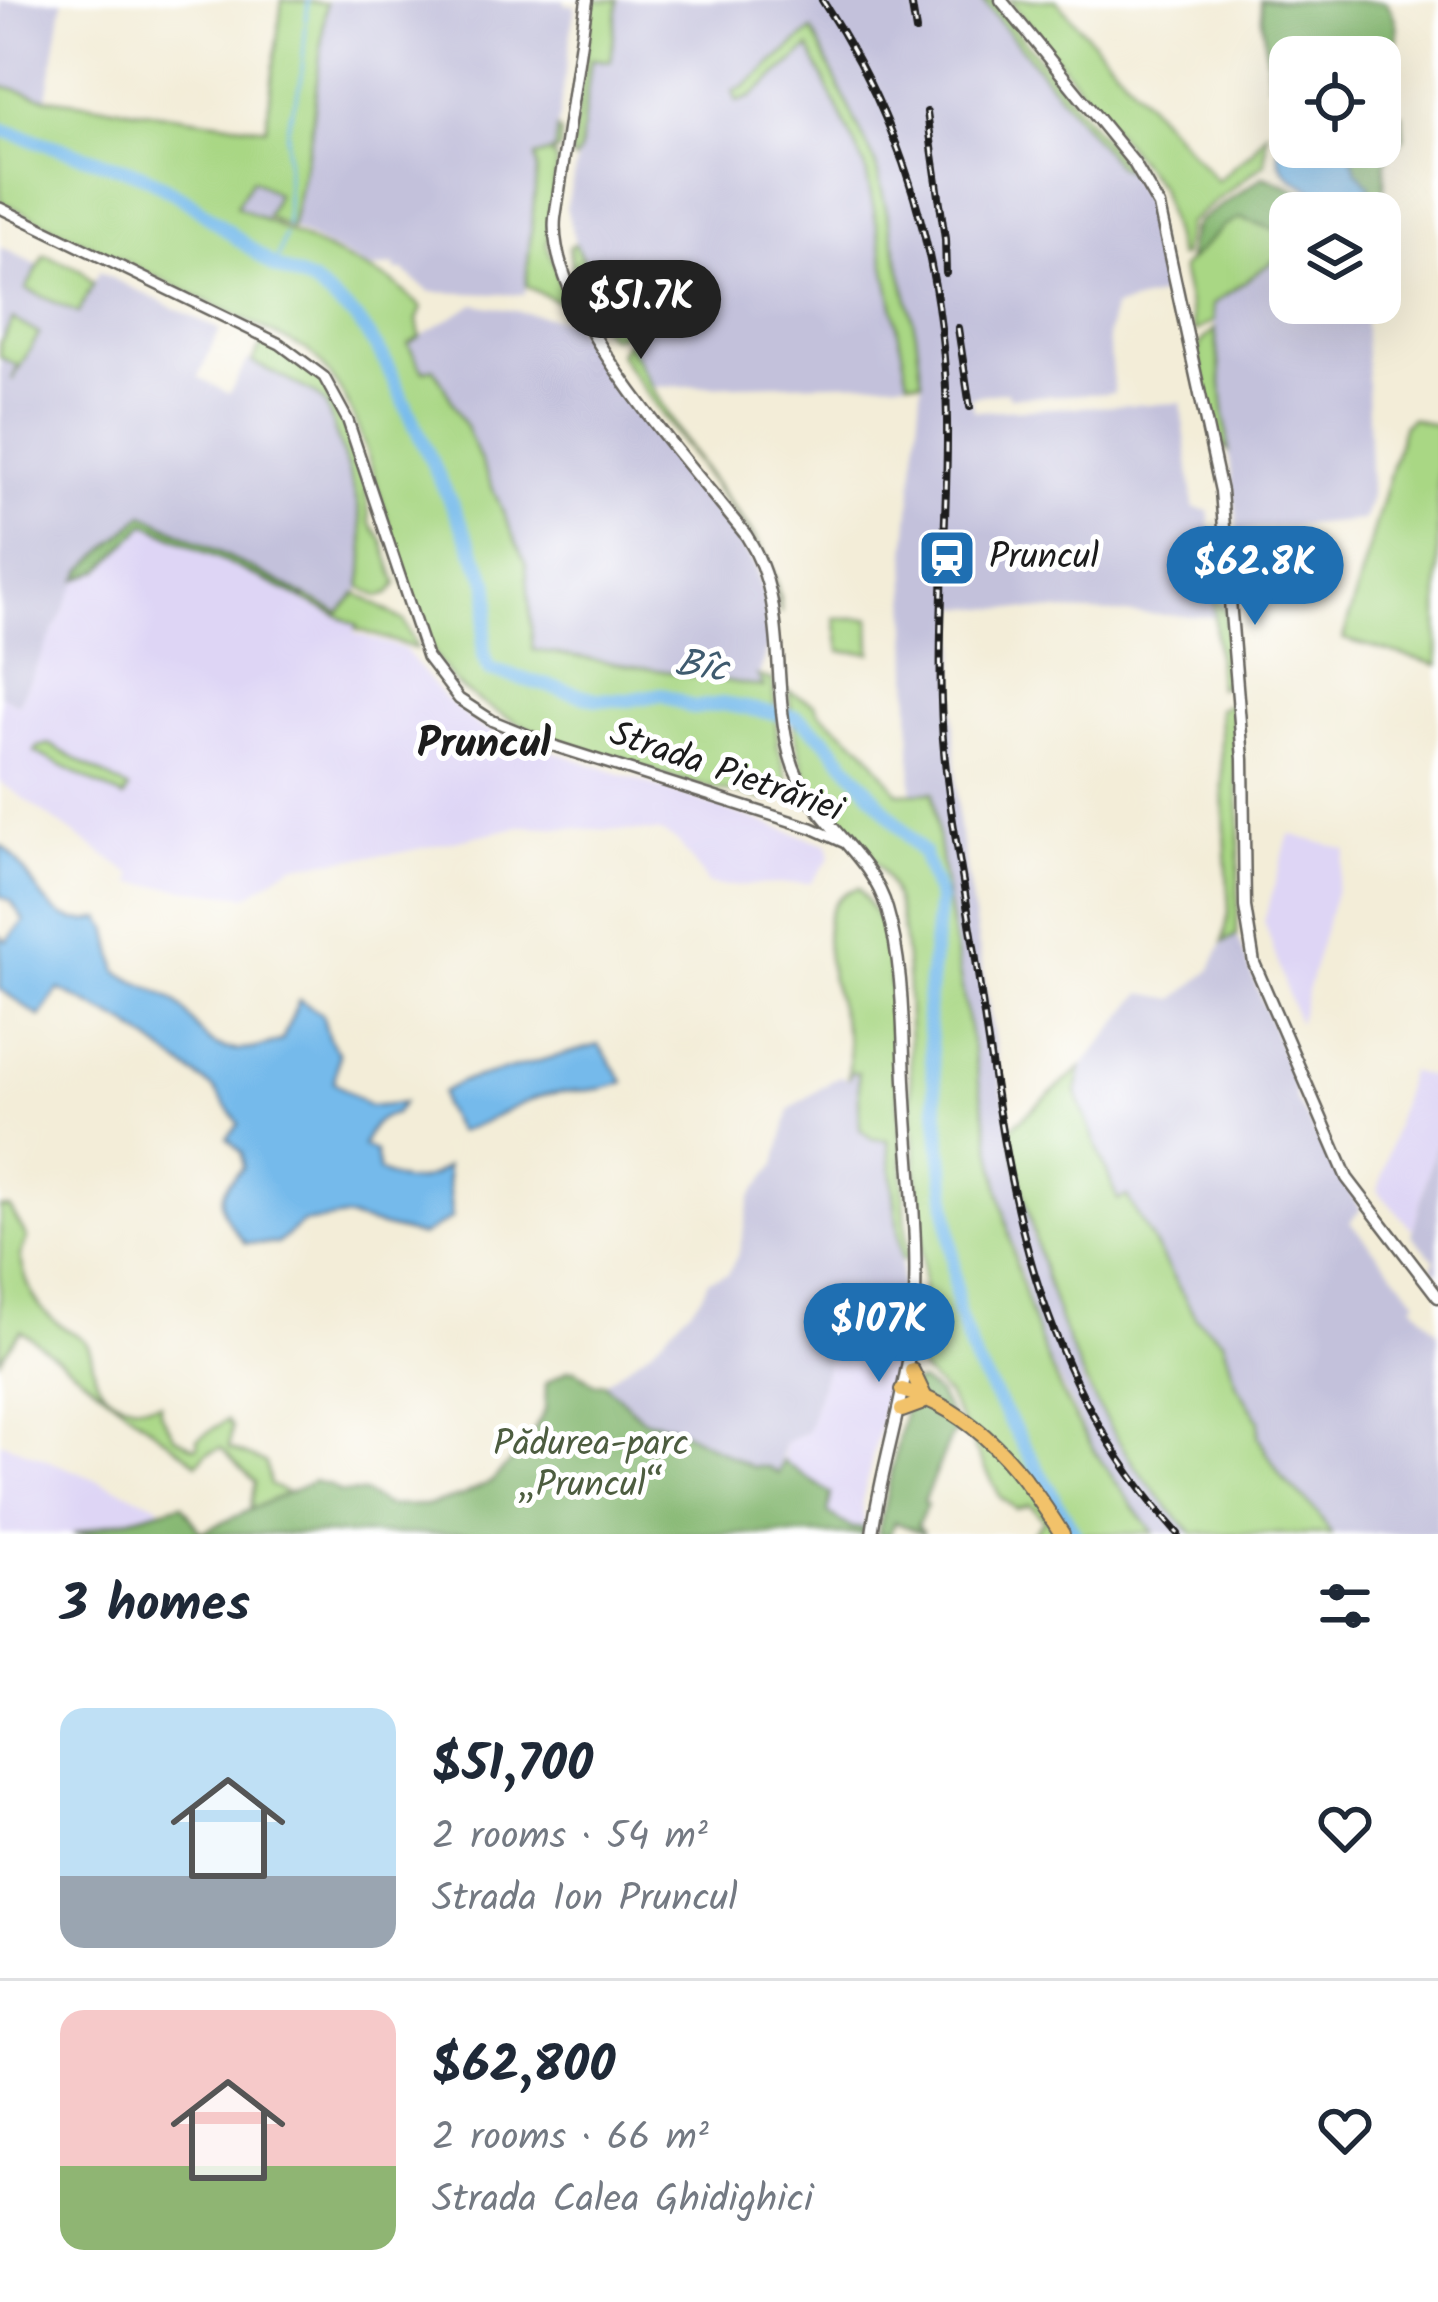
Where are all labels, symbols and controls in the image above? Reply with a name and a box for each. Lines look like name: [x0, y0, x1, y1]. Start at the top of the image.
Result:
map controls: [1269, 36, 1401, 324]
button: locate: [1269, 36, 1401, 168]
button: layers: [1269, 192, 1401, 324]
pin: $51.7K: [543, 260, 739, 362]
text: $51.7K: [588, 268, 694, 330]
pin: $62.8K: [1157, 526, 1353, 628]
station icon: Pruncul: [916, 527, 978, 589]
place label: Pruncul: [989, 530, 1099, 587]
text: $62.8K: [1194, 534, 1316, 596]
water label: Bîc: [671, 634, 734, 703]
street label: Strada Pietrăriei: [602, 706, 852, 840]
district label: Pruncul: [417, 712, 552, 779]
pin: $107K: [795, 1283, 963, 1385]
text: $107K: [831, 1291, 927, 1353]
park label: Pădurea-parc „Pruncul“: [493, 1417, 689, 1515]
text: 3 homes: [60, 1566, 250, 1647]
icon: filters: [1312, 1573, 1378, 1639]
text: $51,700: [432, 1726, 593, 1807]
icon: home: [156, 1756, 300, 1900]
icon: heart: [1312, 1795, 1378, 1861]
text: 2 rooms · 54 m²: [432, 1807, 708, 1869]
text: Strada Ion Pruncul: [432, 1869, 738, 1931]
text: $62,800: [432, 2027, 615, 2108]
icon: home: [156, 2058, 300, 2202]
icon: heart: [1312, 2097, 1378, 2163]
text: 2 rooms · 66 m²: [432, 2108, 709, 2170]
text: Strada Calea Ghidighici: [432, 2170, 813, 2232]

